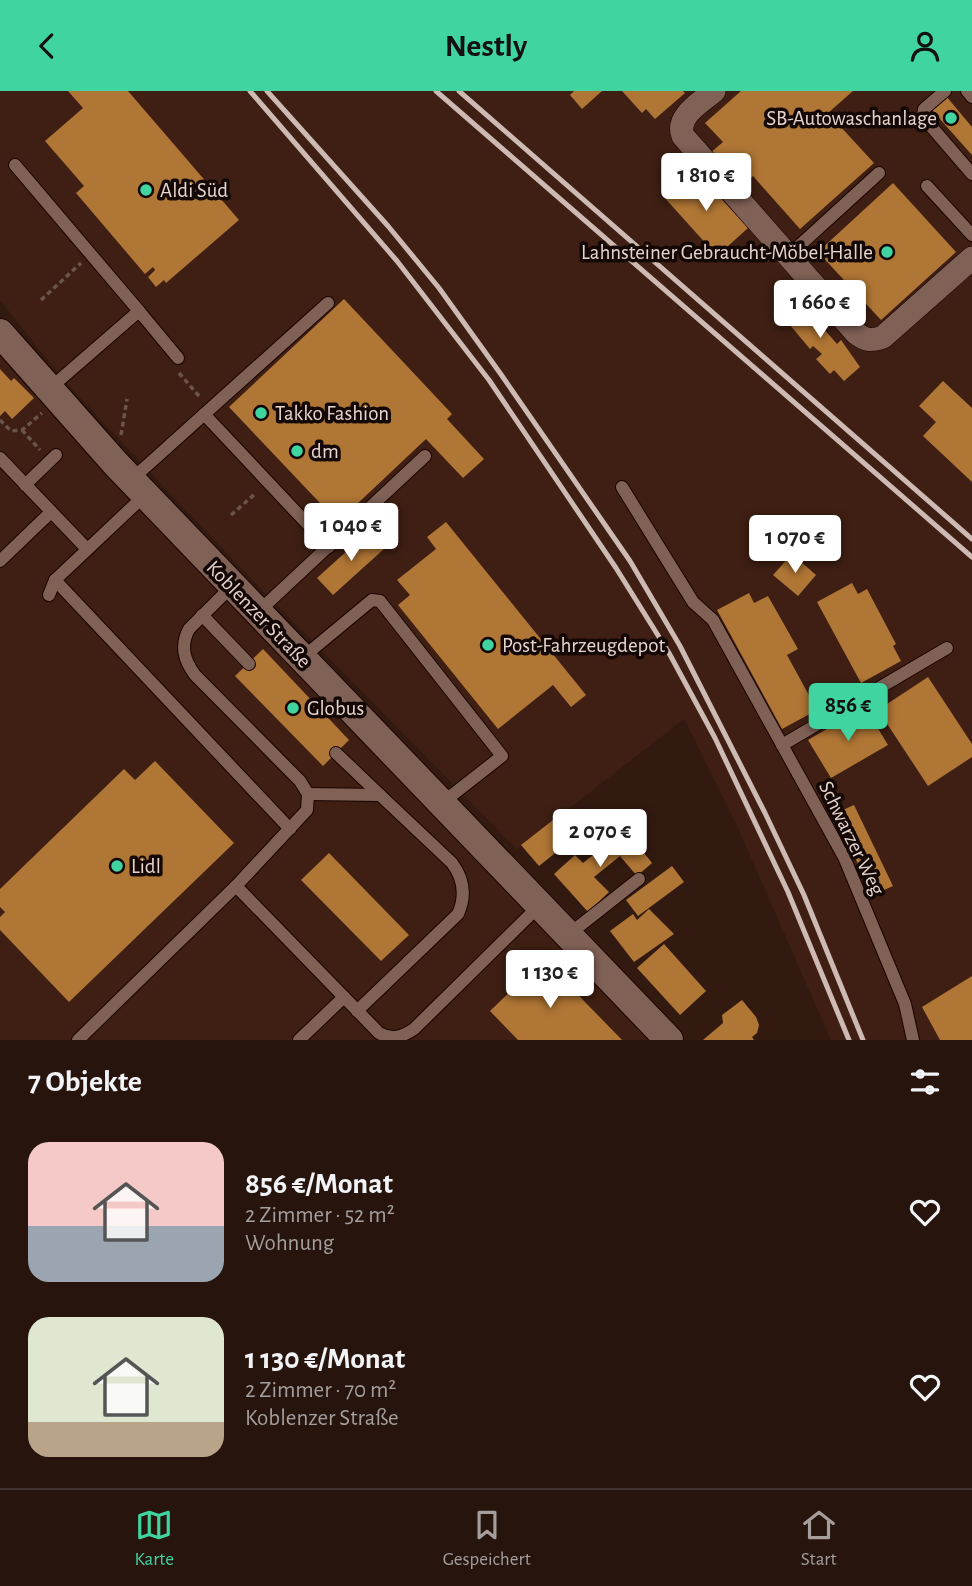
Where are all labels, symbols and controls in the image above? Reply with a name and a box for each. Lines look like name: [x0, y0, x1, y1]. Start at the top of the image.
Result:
icon: back: [28, 27, 66, 65]
icon: person: [906, 27, 944, 65]
text: Nestly: [445, 30, 527, 62]
place label: SB-Autowaschanlage: [766, 108, 937, 129]
marker: SB-Autowaschanlage: [943, 110, 959, 126]
pin: 1 810 €: [641, 153, 771, 213]
text: 1 810 €: [677, 164, 735, 187]
place label: Aldi Süd: [160, 180, 228, 201]
marker: Aldi Süd: [138, 182, 154, 198]
place label: Lahnsteiner Gebraucht-Möbel-Halle: [581, 242, 873, 263]
marker: Lahnsteiner Gebraucht-Möbel-Halle: [879, 244, 895, 260]
pin: 1 660 €: [755, 281, 885, 340]
text: 1 660 €: [790, 291, 850, 314]
place label: Takko Fashion: [275, 403, 389, 424]
marker: Takko Fashion: [253, 405, 269, 421]
place label: dm: [311, 441, 339, 462]
marker: dm: [289, 443, 305, 459]
pin: 1 040 €: [286, 503, 416, 563]
text: 1 040 €: [320, 514, 382, 537]
pin: 1 070 €: [730, 515, 860, 575]
text: 1 070 €: [765, 526, 825, 549]
street label: Koblenzer Straße: [202, 557, 315, 672]
place label: Post-Fahrzeugdepot: [502, 635, 666, 656]
marker: Post-Fahrzeugdepot: [480, 637, 496, 653]
pin: 856 €: [799, 683, 897, 743]
text: 856 €: [825, 694, 871, 717]
place label: Globus: [307, 698, 364, 719]
marker: Globus: [285, 700, 301, 716]
street label: Schwarzer Weg: [815, 778, 889, 899]
pin: 2 070 €: [535, 809, 665, 869]
text: 2 070 €: [569, 820, 631, 843]
place label: Lidl: [131, 856, 161, 877]
marker: Lidl: [109, 858, 125, 874]
pin: 1 130 €: [485, 951, 615, 1010]
text: 1 130 €: [522, 961, 578, 984]
icon: filters: [906, 1063, 944, 1101]
text: 7 Objekte: [28, 1067, 142, 1097]
text: 856 €/Monat: [245, 1169, 393, 1199]
icon: home: [84, 1170, 168, 1254]
icon: heart: [906, 1193, 944, 1231]
text: 2 Zimmer · 52 m²: [245, 1204, 395, 1227]
text: Wohnung: [245, 1232, 334, 1255]
text: 1 130 €/Monat: [245, 1344, 405, 1374]
icon: home: [84, 1345, 168, 1429]
icon: heart: [906, 1368, 944, 1406]
text: 2 Zimmer · 70 m²: [245, 1379, 396, 1402]
text: Koblenzer Straße: [245, 1407, 399, 1430]
tab: Karte: [134, 1506, 174, 1571]
tab: Gespeichert: [443, 1506, 531, 1571]
tab: Start: [800, 1506, 838, 1571]

